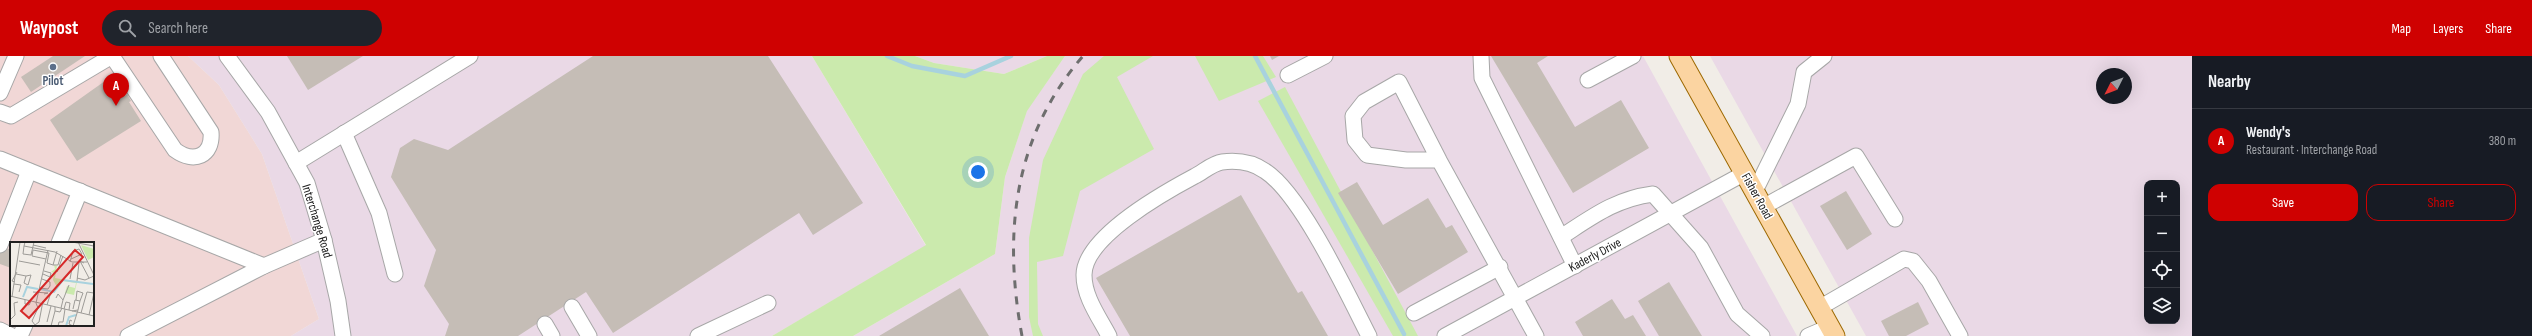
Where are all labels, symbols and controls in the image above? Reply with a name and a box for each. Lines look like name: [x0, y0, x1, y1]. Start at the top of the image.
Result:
search box: [102, 10, 382, 46]
text: Waypost: [20, 17, 78, 40]
icon: search: [116, 17, 138, 39]
text: Search here: [148, 19, 208, 38]
text: Map: [2391, 20, 2411, 37]
text: Layers: [2433, 20, 2463, 37]
text: Share: [2485, 20, 2512, 37]
marker: Pilot: [48, 62, 58, 72]
north arrow: [2096, 68, 2132, 104]
text: Nearby: [2208, 72, 2251, 92]
place label: Pilot: [42, 73, 64, 89]
pin: A: [103, 73, 129, 106]
text: Wendy's: [2246, 123, 2290, 142]
text: A: [2218, 133, 2224, 149]
text: 380 m: [2489, 133, 2516, 149]
text: Restaurant · Interchange Road: [2246, 142, 2377, 158]
your location: [968, 162, 988, 182]
street label: Fisher Road: [1738, 170, 1776, 222]
map controls: [2144, 180, 2180, 324]
button: +: [2144, 180, 2180, 216]
street label: Interchange Road: [298, 182, 336, 260]
button: Save: [2208, 184, 2358, 221]
button: Share: [2366, 184, 2516, 221]
button: −: [2144, 216, 2180, 252]
street label: Kaderly Drive: [1566, 234, 1624, 276]
inset map: [10, 242, 94, 326]
button: locate: [2144, 252, 2180, 288]
button: layers: [2144, 288, 2180, 324]

